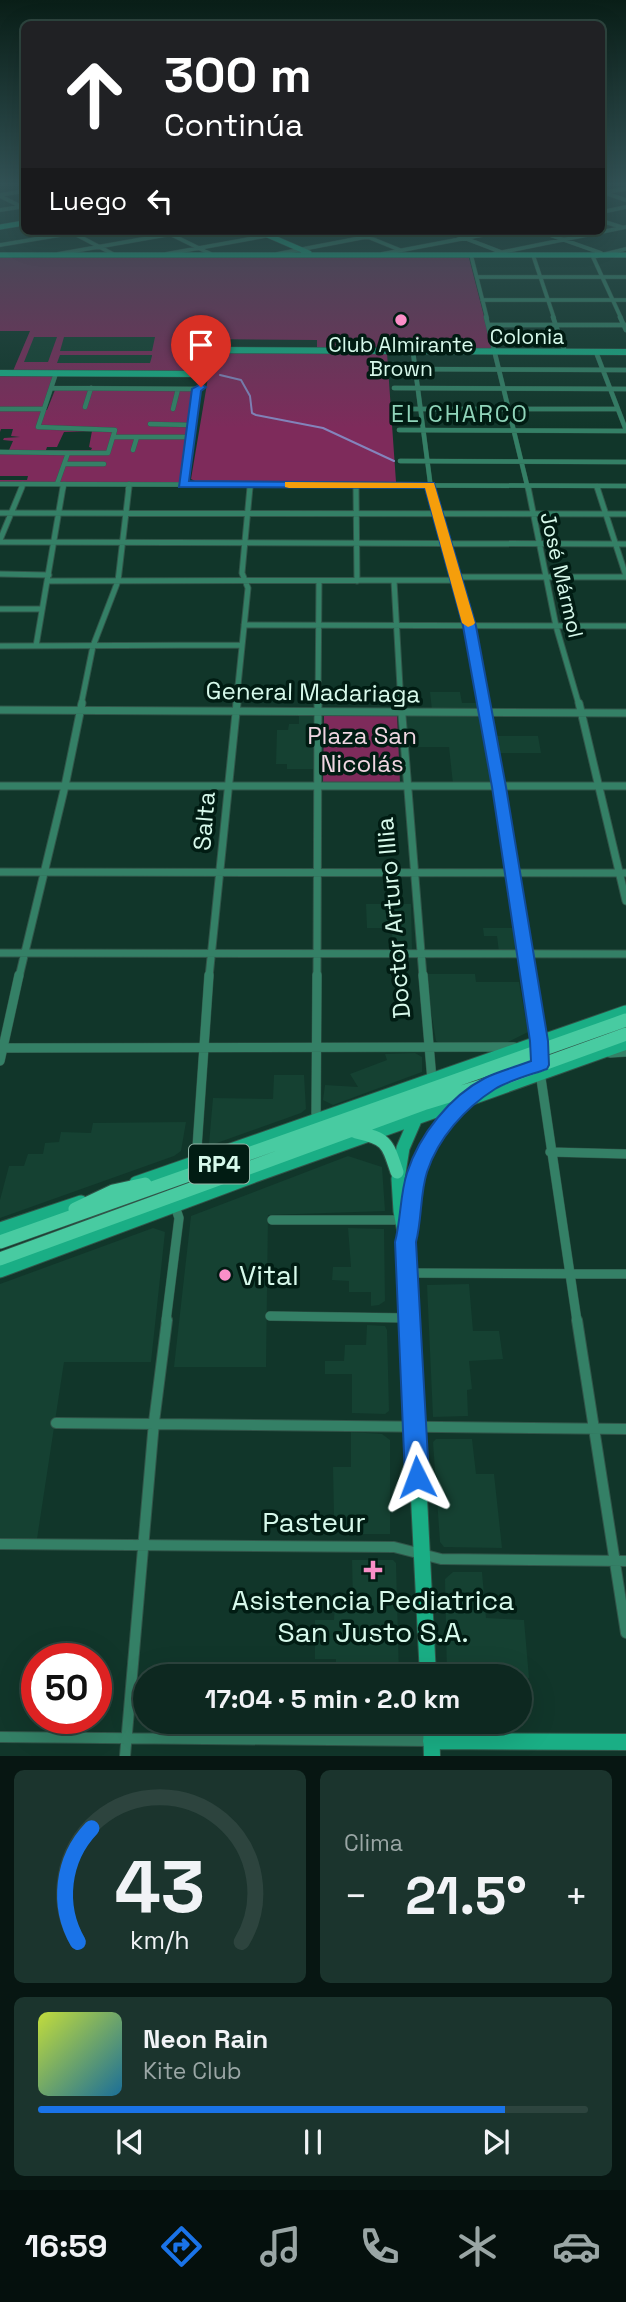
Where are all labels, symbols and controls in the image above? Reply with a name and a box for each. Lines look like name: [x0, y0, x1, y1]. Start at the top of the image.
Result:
text: 300 m: [164, 44, 312, 106]
icon: ahead: [49, 49, 140, 140]
text: Continúa: [164, 105, 303, 145]
icon: left: [141, 182, 179, 220]
text: Luego: [49, 184, 127, 218]
marker: Club Almirante Brown: [393, 312, 409, 328]
pin: [171, 315, 231, 387]
street label: Colonia: [490, 323, 564, 350]
icon: arrive: [182, 326, 220, 364]
place label: Club Almirante Brown: [328, 331, 474, 382]
district label: EL CHARCO: [391, 399, 529, 429]
street label: José Mármol: [534, 510, 590, 640]
street label: General Madariaga: [205, 675, 421, 709]
park label: Plaza San Nicolás: [307, 720, 417, 779]
street label: Salta: [186, 790, 222, 852]
street label: Doctor Arturo Illia: [369, 816, 417, 1020]
road number: RP4: [189, 1144, 249, 1184]
place label: Vital: [239, 1257, 299, 1293]
marker: Vital: [217, 1267, 233, 1283]
position arrow: [380, 1440, 454, 1514]
street label: Pasteur: [262, 1504, 366, 1540]
marker: Asistencia Pediatrica San Justo S.A.: [363, 1560, 383, 1580]
place label: Asistencia Pediatrica San Justo S.A.: [232, 1582, 514, 1650]
speed limit sign: 50: [21, 1643, 112, 1734]
text: 17:04 · 5 min · 2.0 km: [205, 1682, 460, 1716]
text: Clima: [344, 1828, 403, 1858]
text: 43: [115, 1841, 205, 1934]
text: 21.5°: [405, 1863, 527, 1929]
text: −: [344, 1872, 368, 1920]
text: +: [564, 1872, 588, 1920]
text: km/h: [130, 1924, 190, 1956]
text: Neon Rain: [143, 2022, 268, 2056]
text: Kite Club: [143, 2056, 242, 2086]
icon: previous: [111, 2123, 149, 2161]
icon: pause: [294, 2123, 332, 2161]
icon: next: [477, 2123, 515, 2161]
icon: directions: [157, 2222, 206, 2271]
icon: music: [256, 2222, 305, 2271]
icon: phone: [355, 2222, 404, 2271]
icon: climate: [453, 2222, 502, 2271]
icon: car: [552, 2222, 601, 2271]
text: 16:59: [25, 2226, 108, 2266]

